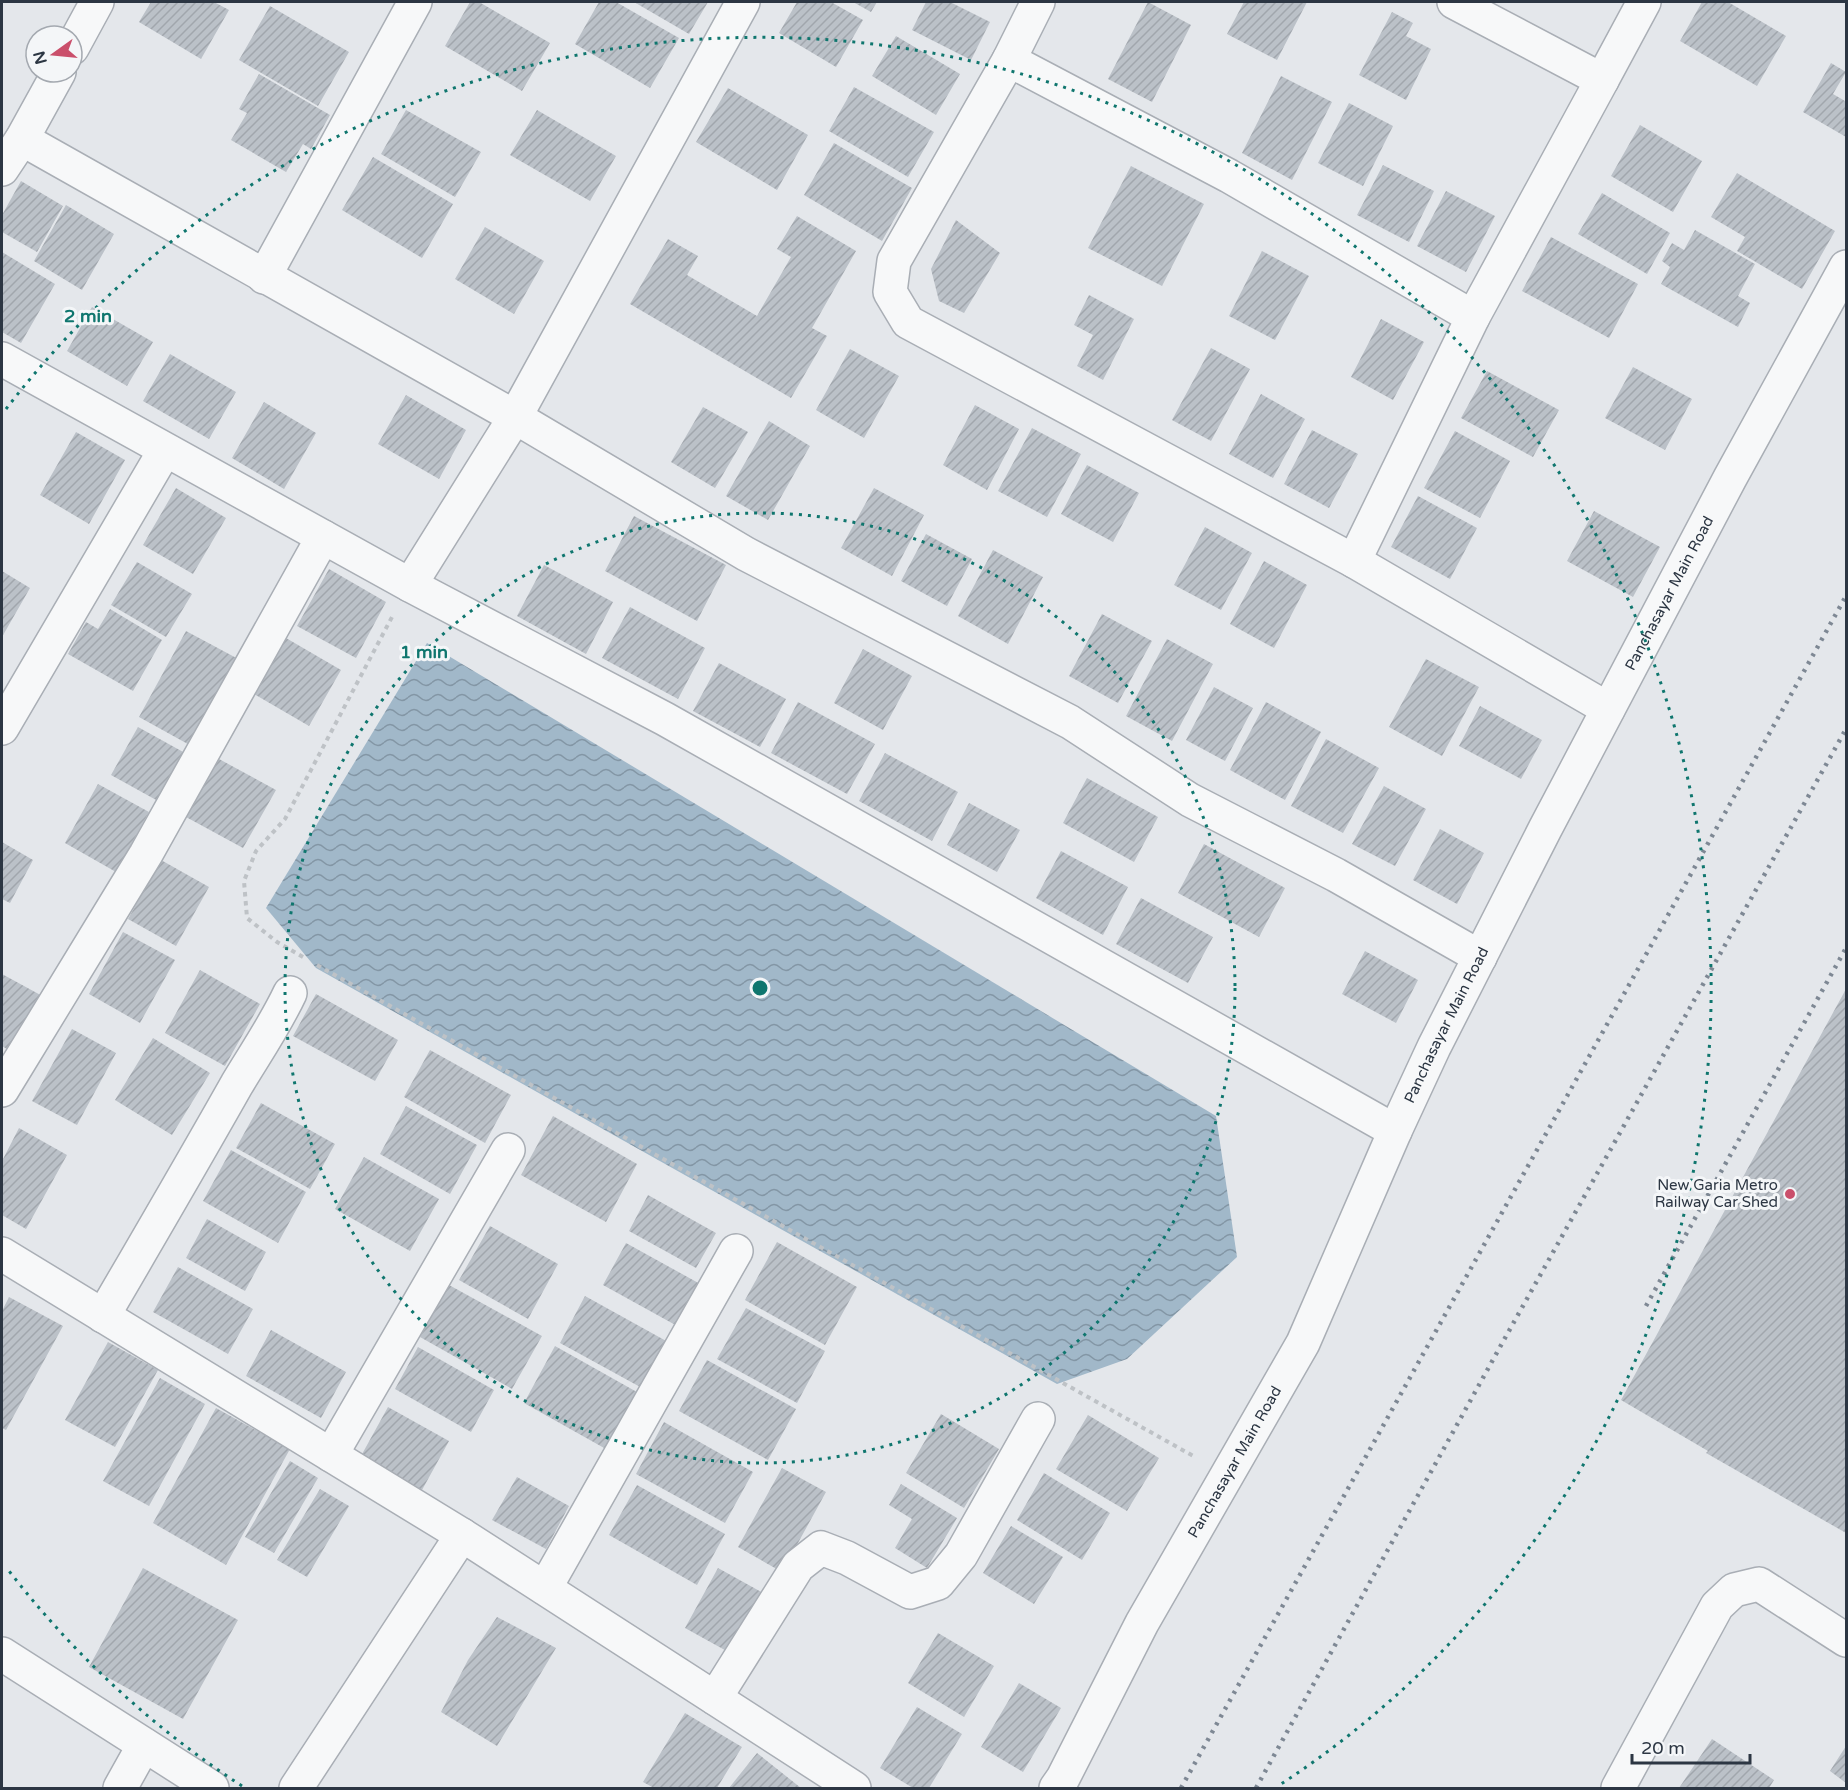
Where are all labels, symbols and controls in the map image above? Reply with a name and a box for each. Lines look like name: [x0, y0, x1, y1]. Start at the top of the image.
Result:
north arrow: [24, 24, 84, 84]
text: N: [29, 49, 52, 66]
text: 2 min: [64, 305, 112, 327]
street label: Panchasayar Main Road: [1621, 513, 1717, 673]
text: 1 min: [400, 641, 448, 663]
street label: Panchasayar Main Road: [1400, 944, 1492, 1106]
centre of rings: [750, 978, 770, 998]
place label: New Garia Metro Railway Car Shed: [1655, 1176, 1778, 1211]
marker: New Garia Metro Railway Car Shed: [1783, 1187, 1797, 1201]
street label: Panchasayar Main Road: [1184, 1383, 1285, 1541]
scale bar: [1632, 1727, 1750, 1765]
text: 20 m: [1641, 1737, 1685, 1759]

